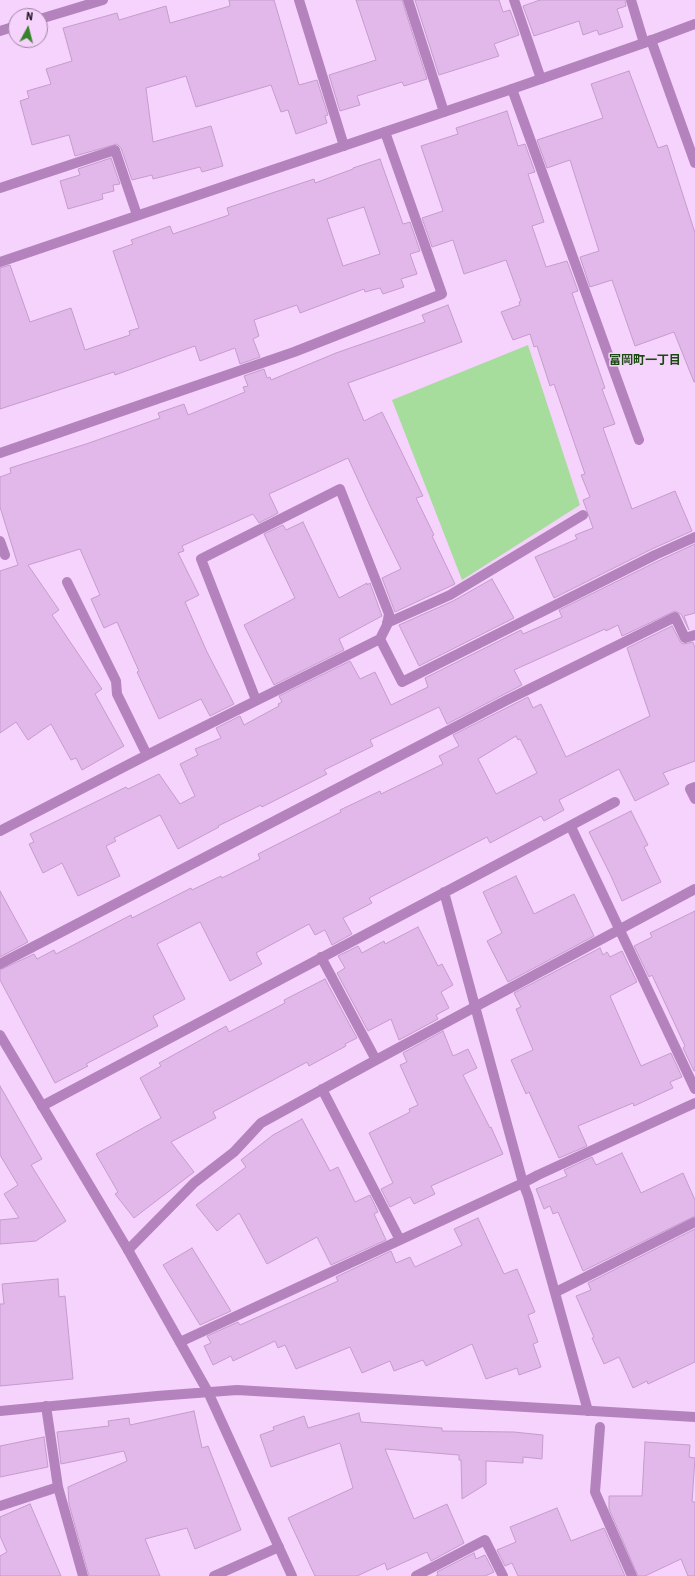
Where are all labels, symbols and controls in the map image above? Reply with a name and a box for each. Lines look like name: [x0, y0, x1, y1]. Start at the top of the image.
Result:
north arrow: [8, 8, 48, 48]
text: N: [25, 10, 34, 23]
district label: 富岡町一丁目: [609, 354, 681, 368]

